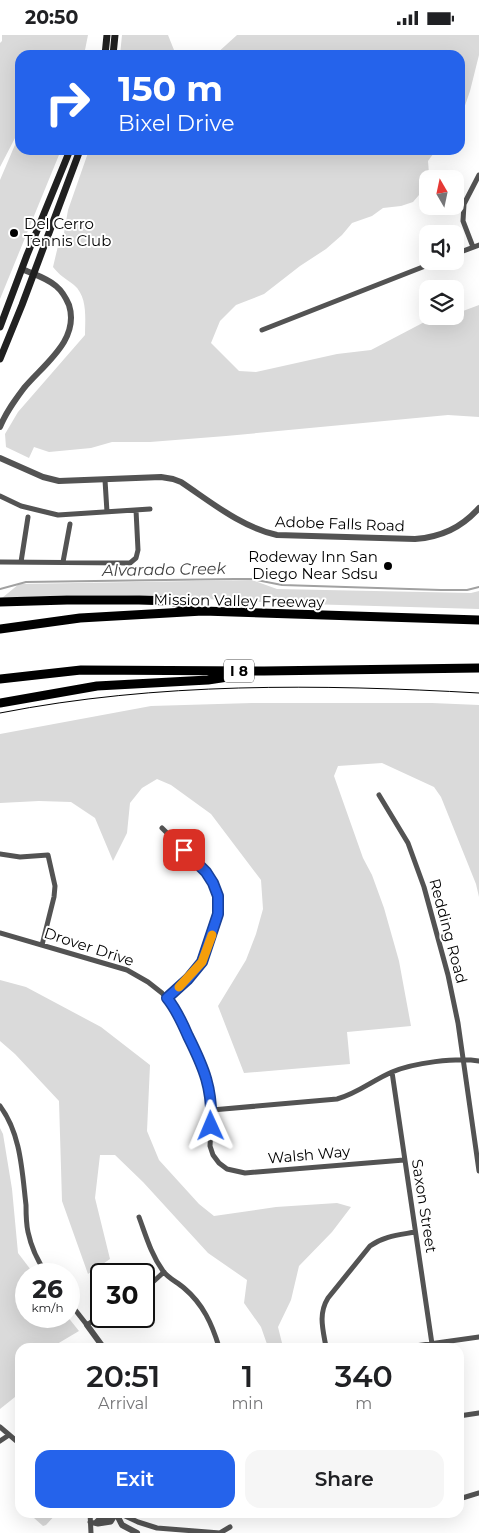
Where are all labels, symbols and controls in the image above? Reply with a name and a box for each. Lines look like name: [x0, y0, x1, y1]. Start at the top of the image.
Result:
text: 20:50: [25, 6, 78, 29]
text: 150 m: [118, 67, 223, 110]
icon: right: [35, 70, 100, 135]
text: Bixel Drive: [118, 110, 234, 137]
north arrow: [419, 170, 464, 215]
map controls: [419, 170, 464, 325]
place label: Del Cerro Tennis Club: [24, 214, 111, 250]
button: sound: [419, 225, 464, 270]
marker: Del Cerro Tennis Club: [8, 227, 20, 239]
button: layers: [419, 280, 464, 325]
street label: Adobe Falls Road: [275, 512, 405, 535]
place label: Rodeway Inn San Diego Near Sdsu: [248, 547, 378, 583]
water label: Alvarado Creek: [101, 559, 228, 580]
marker: Rodeway Inn San Diego Near Sdsu: [382, 560, 394, 572]
street label: Mission Valley Freeway: [153, 590, 325, 612]
road number: I 8: [224, 659, 254, 683]
pin: [163, 829, 205, 871]
icon: arrive: [170, 836, 198, 864]
street label: Redding Road: [425, 876, 472, 985]
street label: Drover Drive: [42, 923, 137, 970]
position arrow: [184, 1099, 236, 1151]
street label: Walsh Way: [267, 1141, 352, 1168]
street label: Saxon Street: [408, 1158, 441, 1254]
speed limit sign: 30: [90, 1263, 155, 1328]
text: 26: [32, 1274, 63, 1304]
text: km/h: [31, 1300, 64, 1315]
text: 20:51: [86, 1358, 160, 1395]
text: 1: [242, 1358, 253, 1395]
text: 340: [335, 1358, 393, 1395]
text: Arrival: [98, 1394, 148, 1413]
text: min: [231, 1394, 264, 1413]
text: m: [355, 1394, 372, 1413]
button: Exit: [35, 1450, 235, 1508]
button: Share: [245, 1450, 444, 1508]

